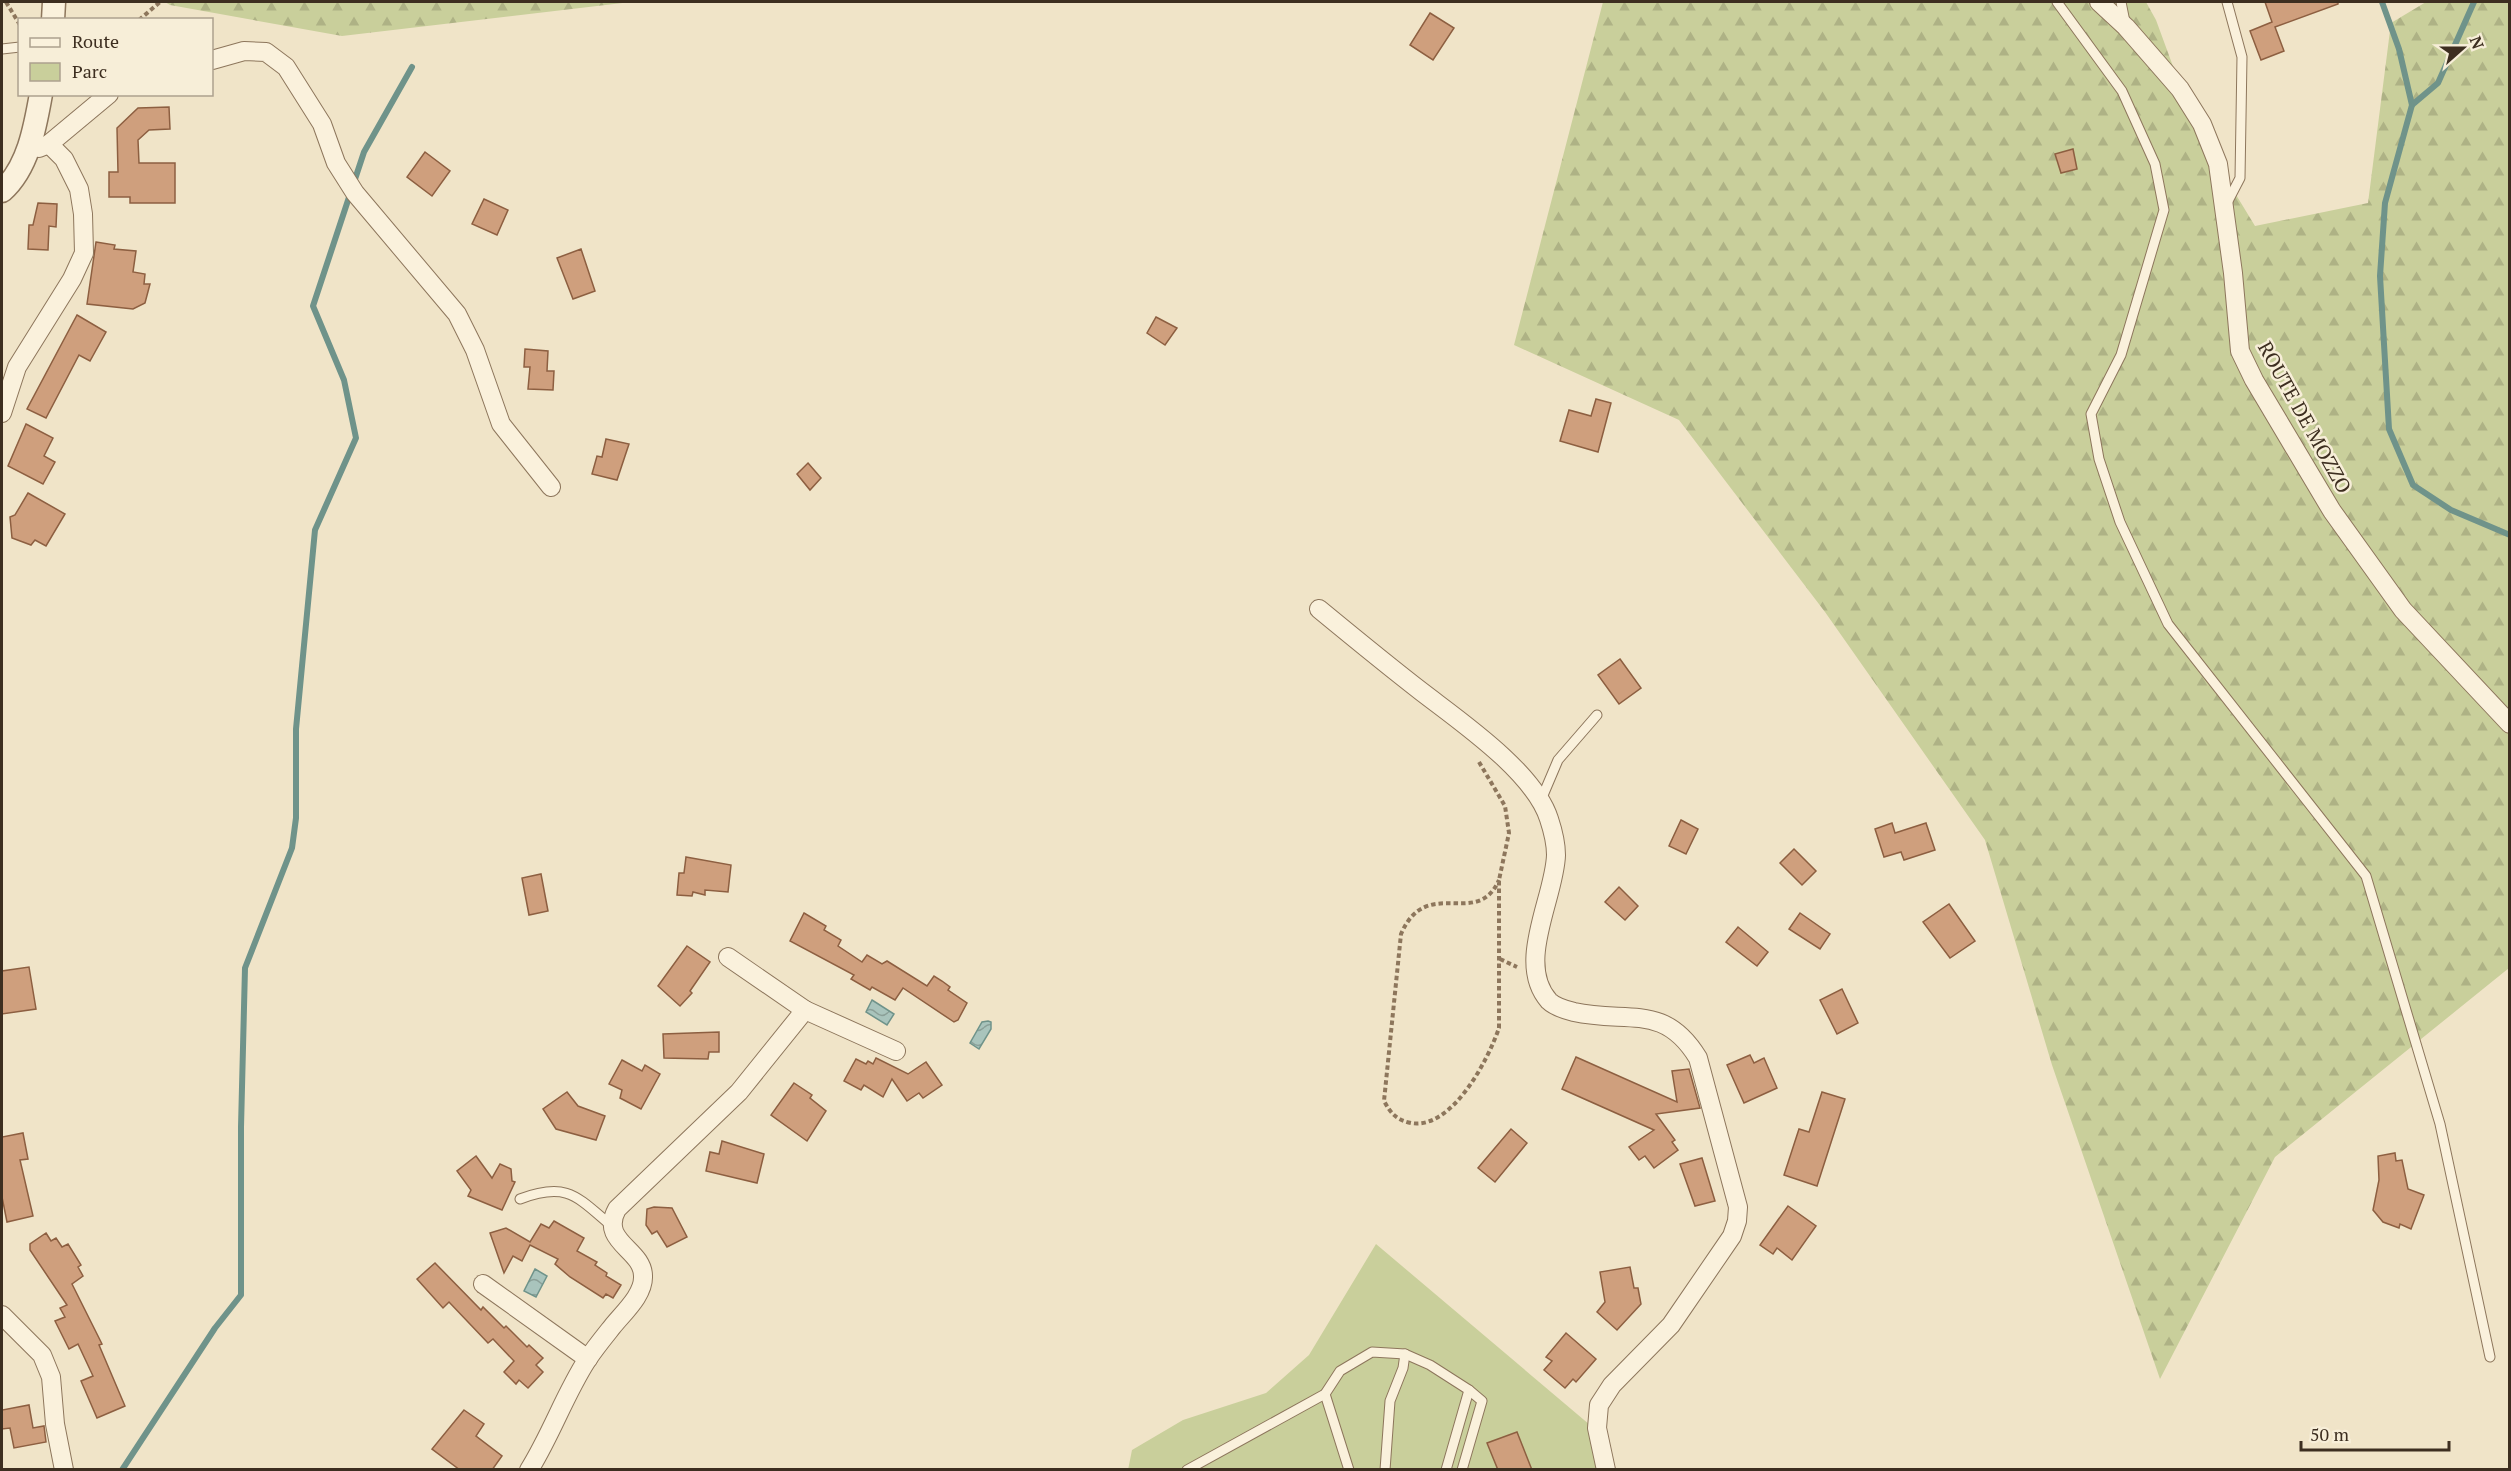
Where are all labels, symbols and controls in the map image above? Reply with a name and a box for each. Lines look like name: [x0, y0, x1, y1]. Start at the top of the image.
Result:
legend: [18, 18, 213, 96]
north arrow: [2433, 18, 2493, 78]
text: Route: [72, 29, 119, 53]
text: N: [2465, 33, 2489, 52]
text: Parc: [72, 59, 107, 83]
street label: ROUTE DE MOZZO: [2252, 336, 2358, 498]
scale bar: [2301, 1414, 2450, 1452]
text: 50 m: [2310, 1422, 2350, 1446]

